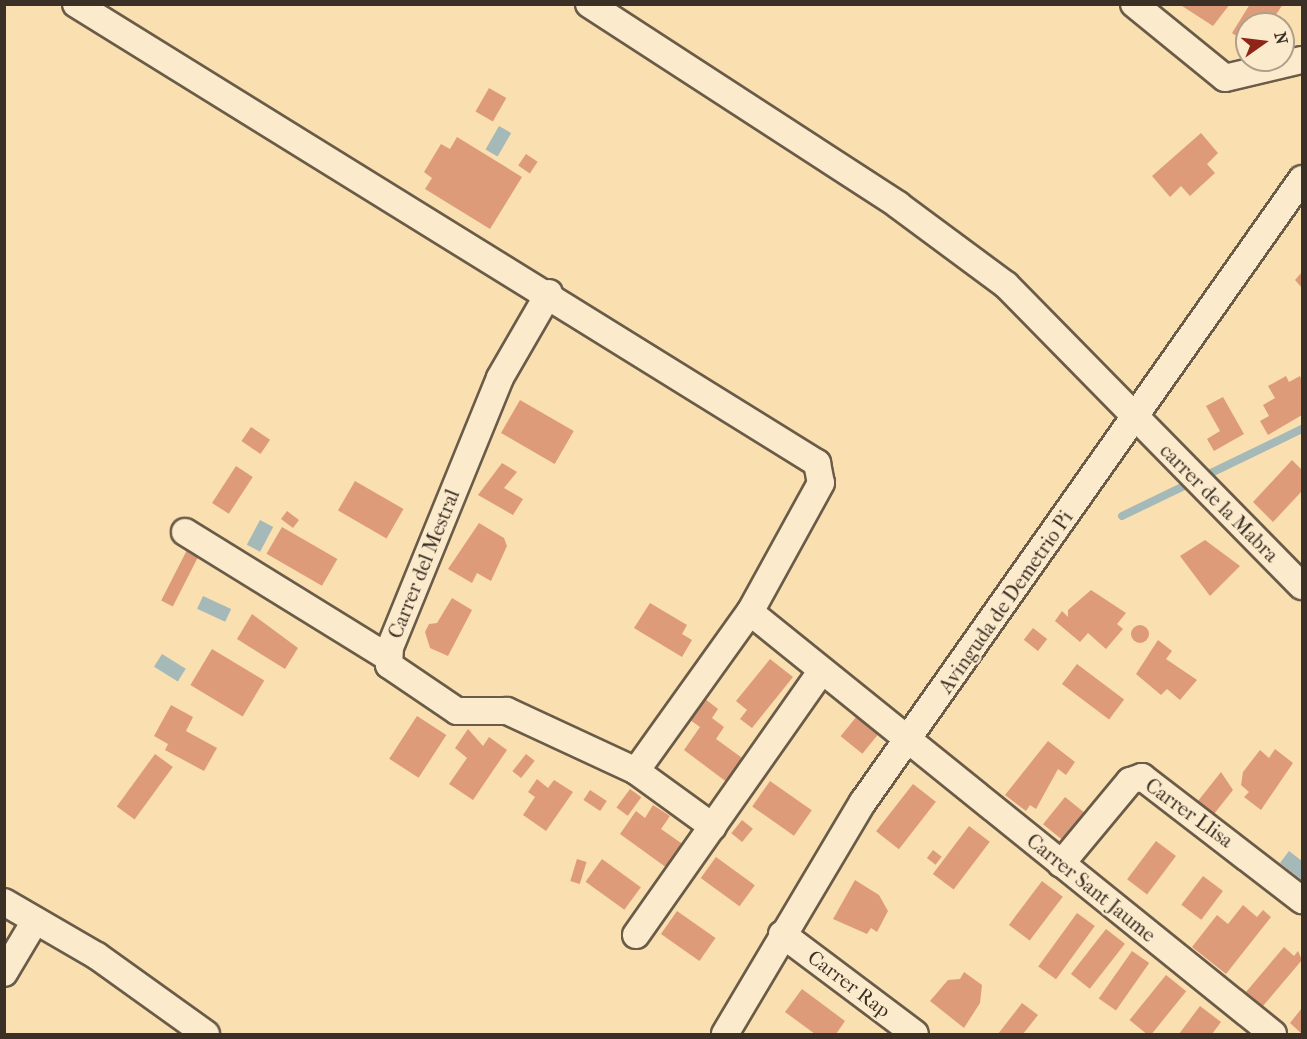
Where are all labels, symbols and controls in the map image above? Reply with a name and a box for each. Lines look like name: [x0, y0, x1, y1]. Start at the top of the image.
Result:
north arrow: [1235, 12, 1295, 72]
text: N: [1270, 30, 1292, 46]
street label: carrer de la Mabra: [1155, 439, 1283, 567]
street label: Carrer del Mestral: [383, 486, 465, 642]
street label: Avinguda de Demetrio Pi: [934, 506, 1078, 698]
street label: Carrer Llisa: [1141, 773, 1237, 853]
street label: Carrer Sant Jaume: [1022, 829, 1160, 947]
street label: Carrer Rap: [803, 945, 895, 1023]

